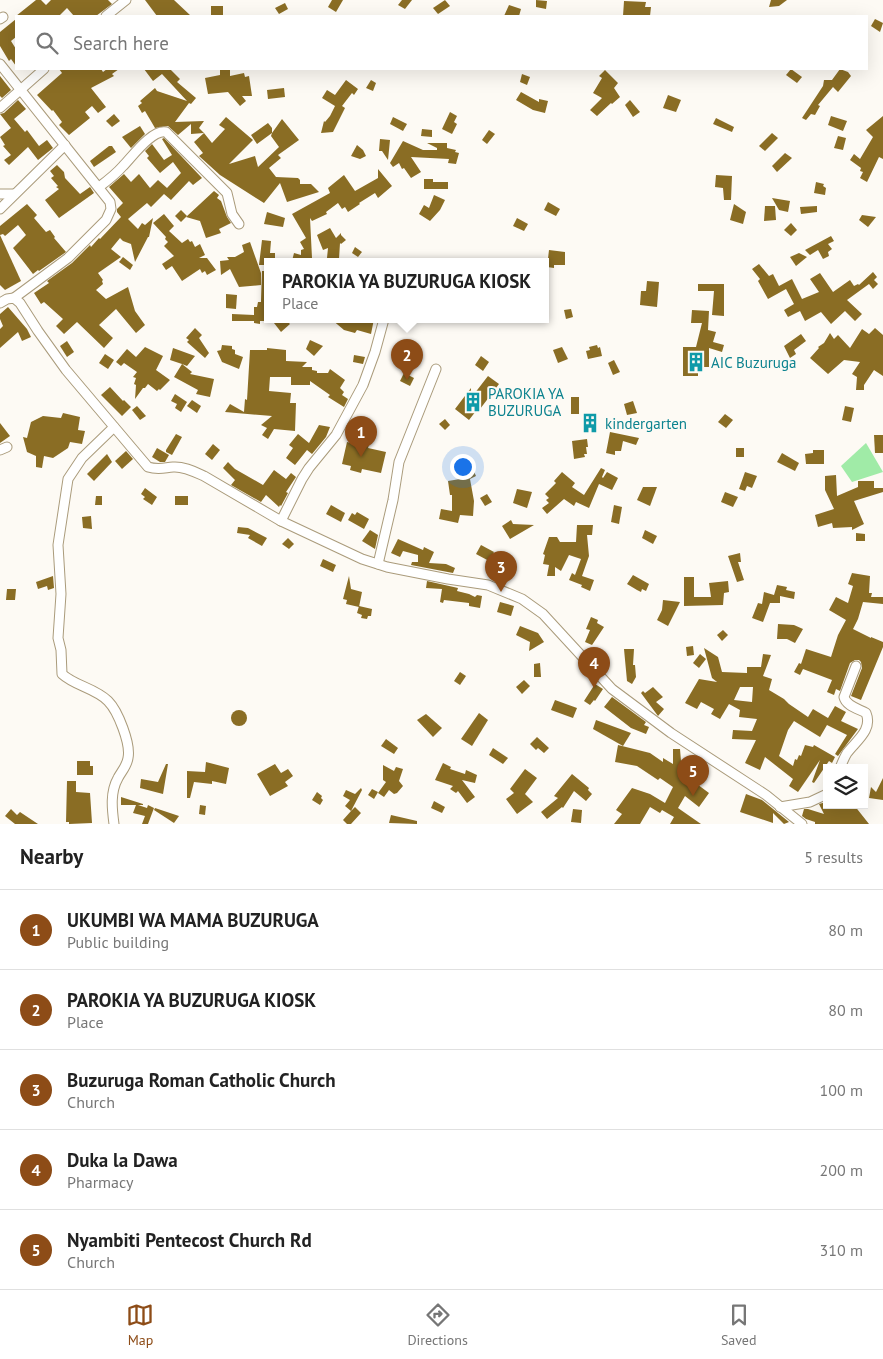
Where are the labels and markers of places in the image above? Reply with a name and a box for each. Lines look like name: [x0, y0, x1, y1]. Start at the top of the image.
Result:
pin: 2: [391, 339, 423, 380]
building icon: AIC Buzuruga: [685, 351, 707, 373]
place label: AIC Buzuruga: [711, 353, 796, 372]
place label: PAROKIA YA BUZURUGA: [488, 384, 564, 420]
building icon: PAROKIA YA BUZURUGA: [462, 391, 484, 413]
building icon: kindergarten: [579, 412, 601, 434]
place label: kindergarten: [605, 414, 687, 433]
pin: 1: [345, 416, 377, 457]
pin: 3: [485, 551, 517, 592]
pin: 4: [578, 647, 610, 688]
pin: 5: [677, 755, 709, 796]

